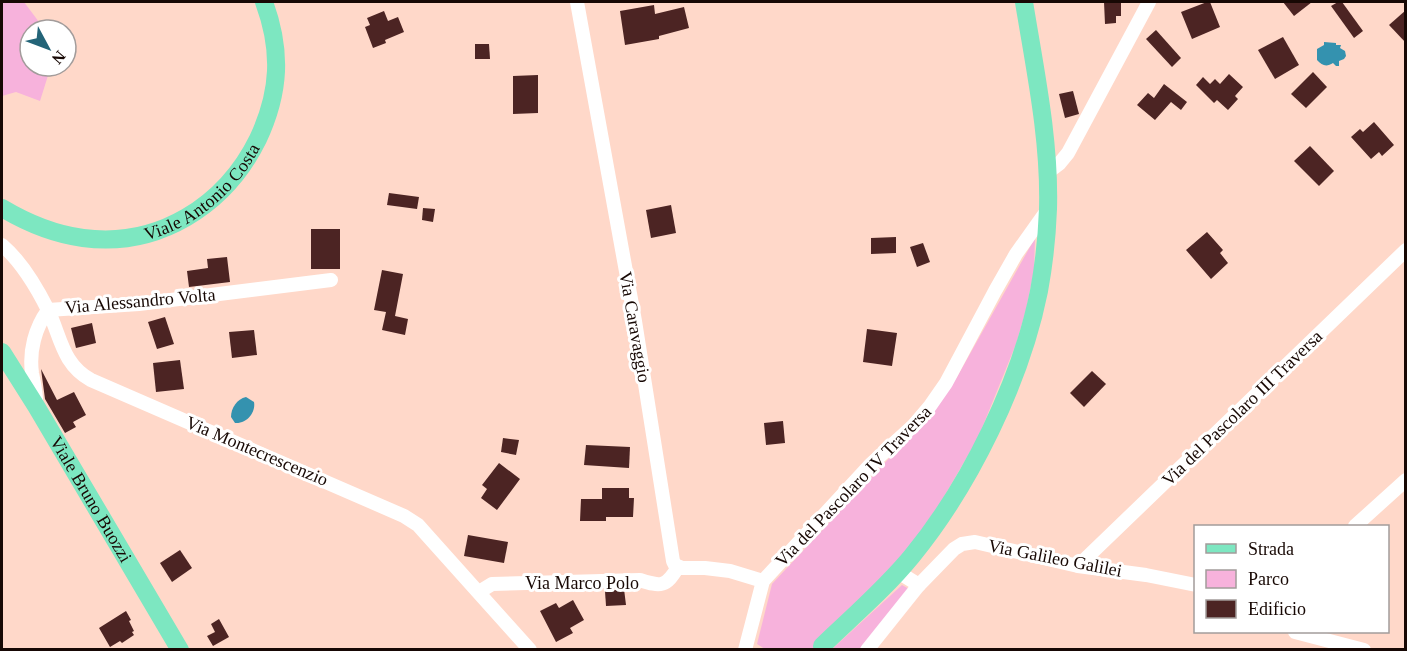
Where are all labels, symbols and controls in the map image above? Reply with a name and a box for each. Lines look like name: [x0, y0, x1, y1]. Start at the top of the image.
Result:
north arrow: [18, 18, 78, 78]
text: N: [48, 48, 69, 68]
street label: Viale Antonio Costa: [142, 140, 264, 244]
street label: Via Caravaggio: [615, 270, 655, 384]
street label: Via Alessandro Volta: [64, 284, 216, 318]
street label: Via del Pascolaro III Traversa: [1158, 326, 1326, 490]
street label: Via del Pascolaro IV Traversa: [771, 402, 935, 570]
street label: Via Montecrescenzio: [183, 412, 331, 490]
street label: Viale Bruno Buozzi: [46, 433, 136, 566]
legend: [1194, 525, 1389, 633]
street label: Via Galileo Galilei: [986, 535, 1124, 581]
text: Strada: [1248, 539, 1294, 559]
text: Parco: [1248, 569, 1289, 589]
street label: Via Marco Polo: [525, 573, 639, 593]
text: Edificio: [1248, 599, 1306, 619]

